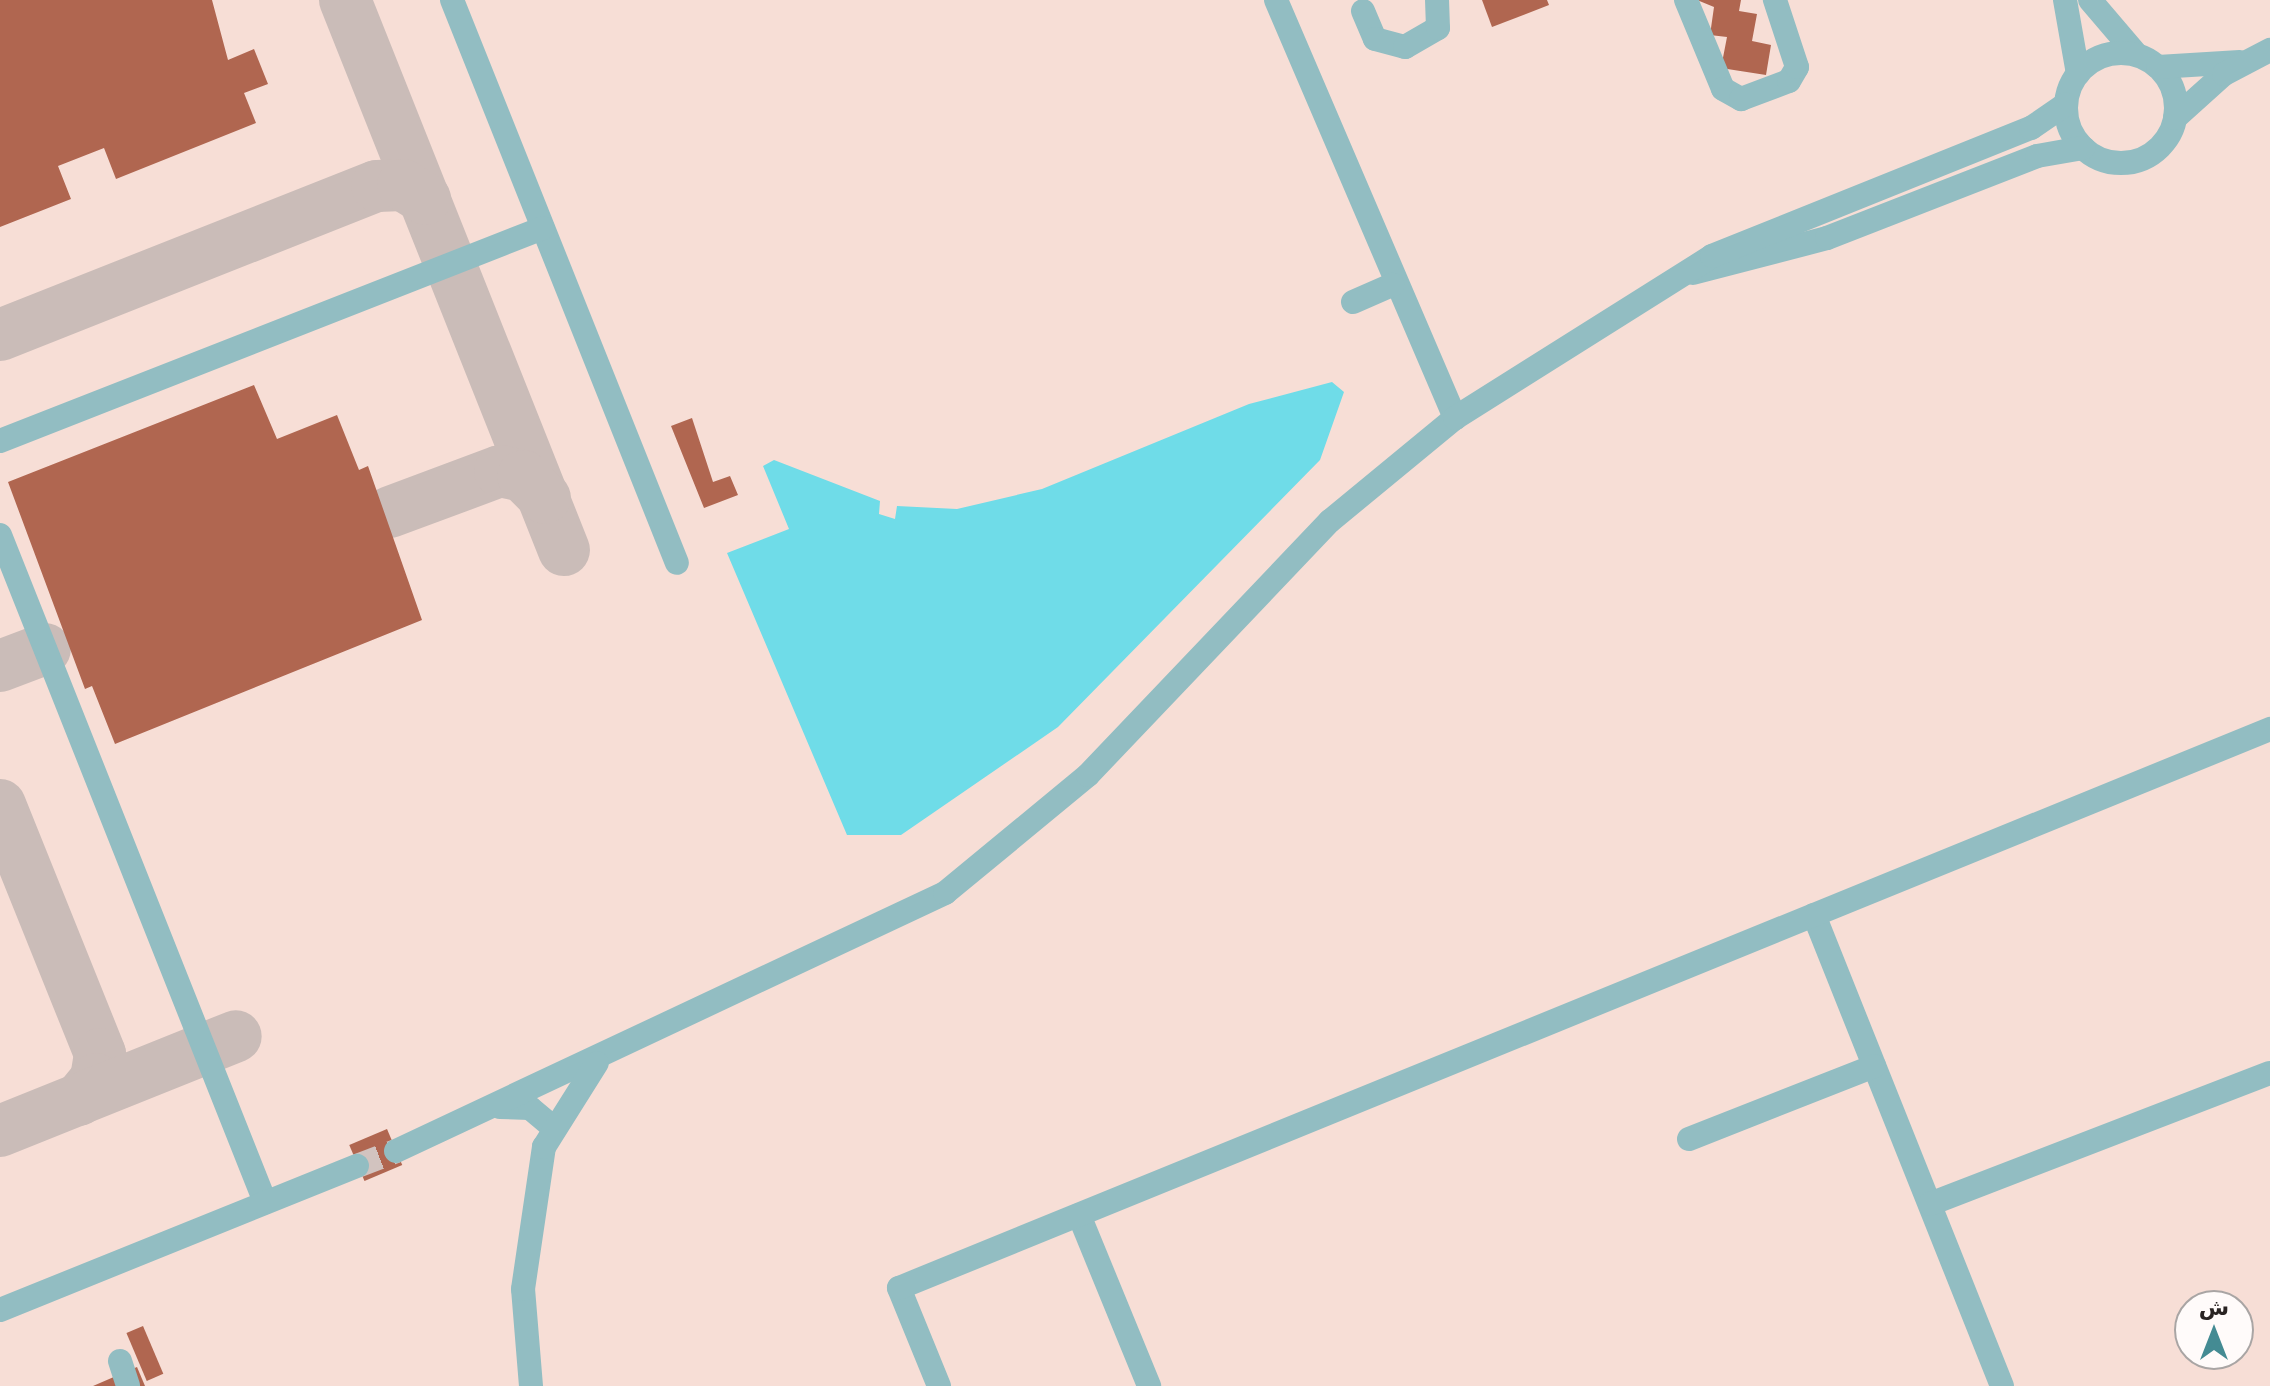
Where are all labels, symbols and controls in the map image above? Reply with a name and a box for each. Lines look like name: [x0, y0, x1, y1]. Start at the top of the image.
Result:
north arrow: [2174, 1290, 2254, 1370]
text: ش: [2199, 1295, 2229, 1320]

